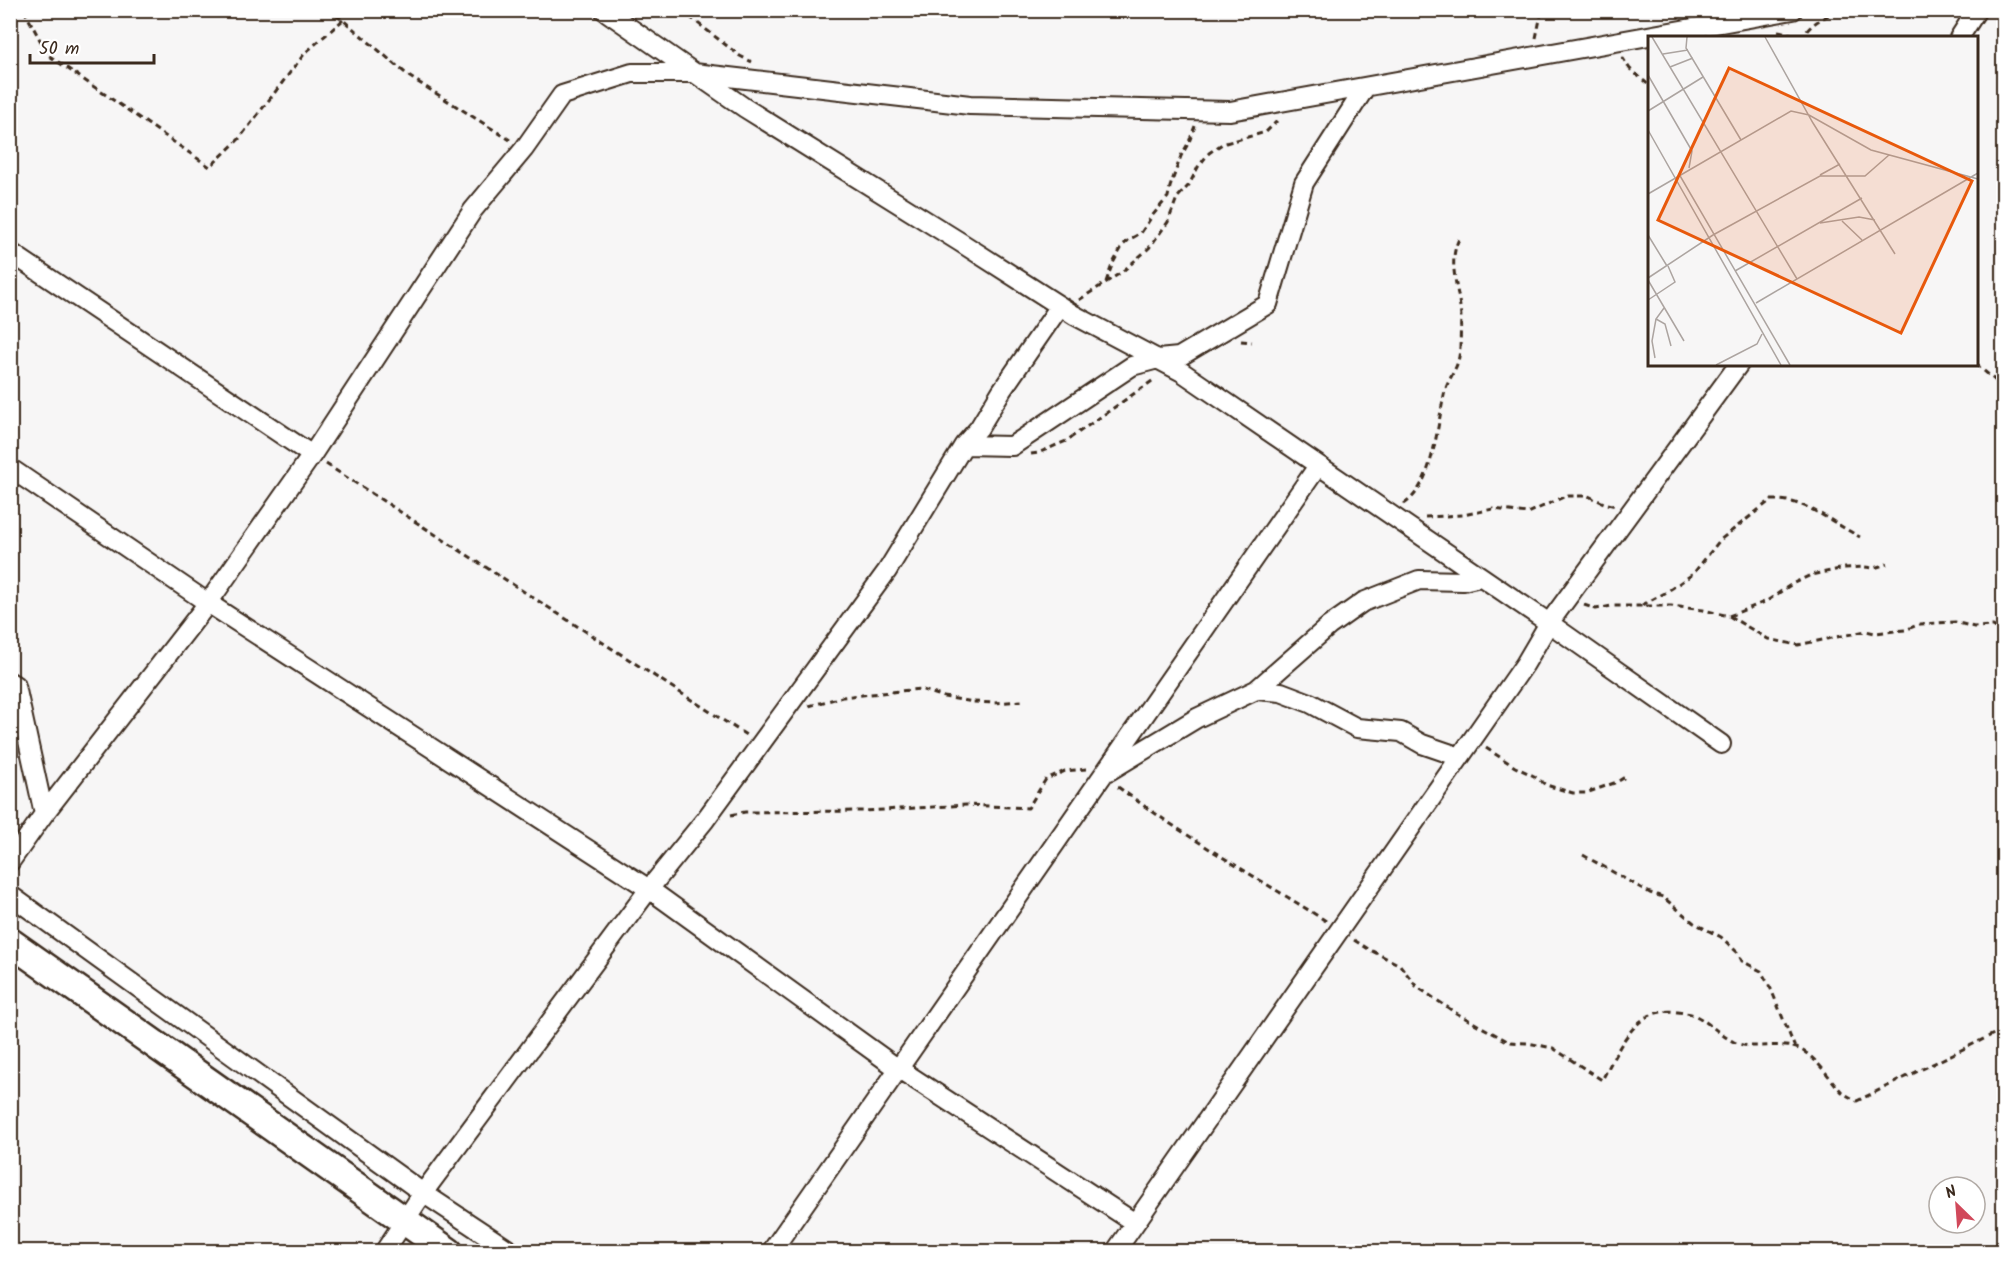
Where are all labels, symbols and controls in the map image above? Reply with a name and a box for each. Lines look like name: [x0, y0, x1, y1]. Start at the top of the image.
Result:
scale bar: [30, 27, 154, 65]
text: 50 m: [39, 35, 79, 64]
inset map: [1648, 36, 1978, 366]
north arrow: [1927, 1175, 1987, 1235]
text: N: [1941, 1179, 1961, 1206]

